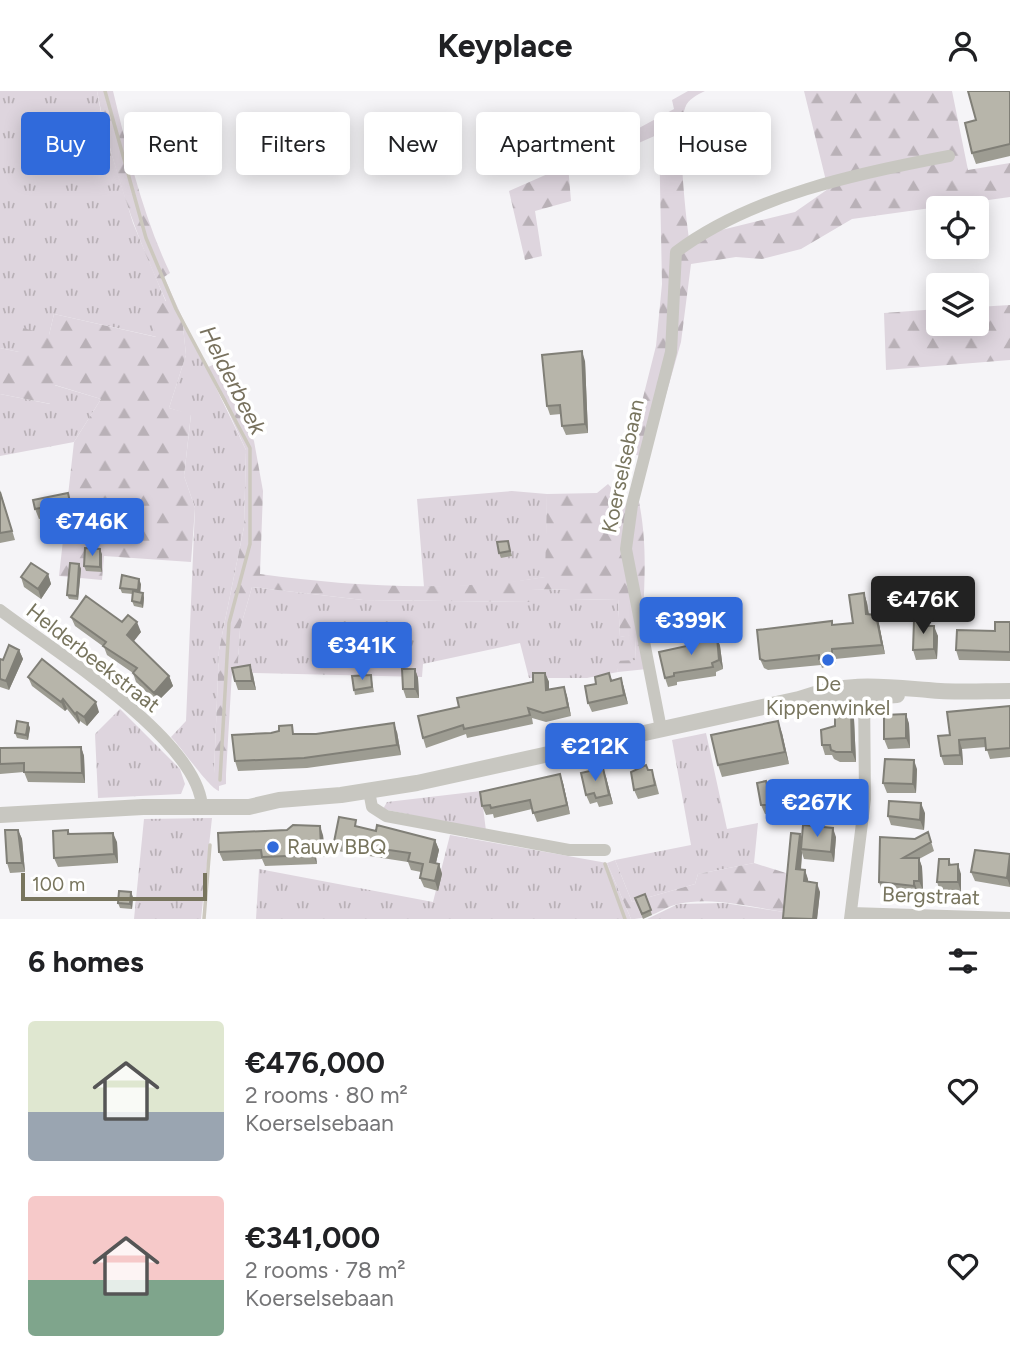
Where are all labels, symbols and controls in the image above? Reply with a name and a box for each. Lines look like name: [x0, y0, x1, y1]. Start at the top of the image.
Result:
icon: back: [28, 27, 66, 65]
text: Keyplace: [437, 27, 573, 65]
icon: person: [944, 27, 982, 65]
chip: Buy: [21, 112, 110, 175]
chip: Rent: [124, 112, 222, 175]
chip: Filters: [236, 112, 350, 175]
chip: New: [364, 112, 462, 175]
chip: Apartment: [476, 112, 640, 175]
chip: House: [654, 112, 771, 175]
map controls: [926, 196, 989, 336]
button: locate: [926, 196, 989, 259]
button: layers: [926, 273, 989, 336]
water label: Helderbeek: [194, 321, 273, 440]
street label: Koerselsebaan: [596, 397, 649, 535]
pin: €746K: [43, 498, 141, 558]
text: €746K: [56, 507, 128, 535]
pin: €476K: [874, 577, 972, 636]
text: €476K: [887, 585, 959, 613]
pin: €399K: [642, 597, 740, 657]
street label: Helderbeekstraat: [22, 598, 165, 717]
text: €399K: [656, 606, 726, 634]
pin: €341K: [313, 623, 411, 682]
text: €341K: [328, 631, 396, 659]
marker: De Kippenwinkel: [820, 652, 836, 668]
place label: De Kippenwinkel: [766, 671, 890, 720]
pin: €212K: [546, 723, 644, 783]
text: €212K: [561, 732, 629, 760]
pin: €267K: [768, 779, 866, 839]
text: €267K: [782, 788, 852, 816]
place label: Rauw BBQ: [287, 834, 386, 859]
marker: Rauw BBQ: [265, 839, 281, 855]
scale bar: [21, 870, 206, 902]
text: 100 m: [32, 873, 85, 896]
street label: Bergstraat: [882, 881, 980, 910]
icon: filters: [944, 942, 982, 980]
text: 6 homes: [28, 943, 144, 980]
text: €476,000: [245, 1044, 385, 1081]
icon: home: [84, 1049, 168, 1133]
icon: heart: [944, 1072, 982, 1110]
text: 2 rooms · 80 m²: [245, 1081, 408, 1109]
text: Koerselsebaan: [245, 1109, 394, 1137]
text: €341,000: [245, 1219, 380, 1256]
icon: home: [84, 1224, 168, 1308]
icon: heart: [944, 1247, 982, 1285]
text: 2 rooms · 78 m²: [245, 1256, 406, 1284]
text: Koerselsebaan: [245, 1284, 394, 1312]

